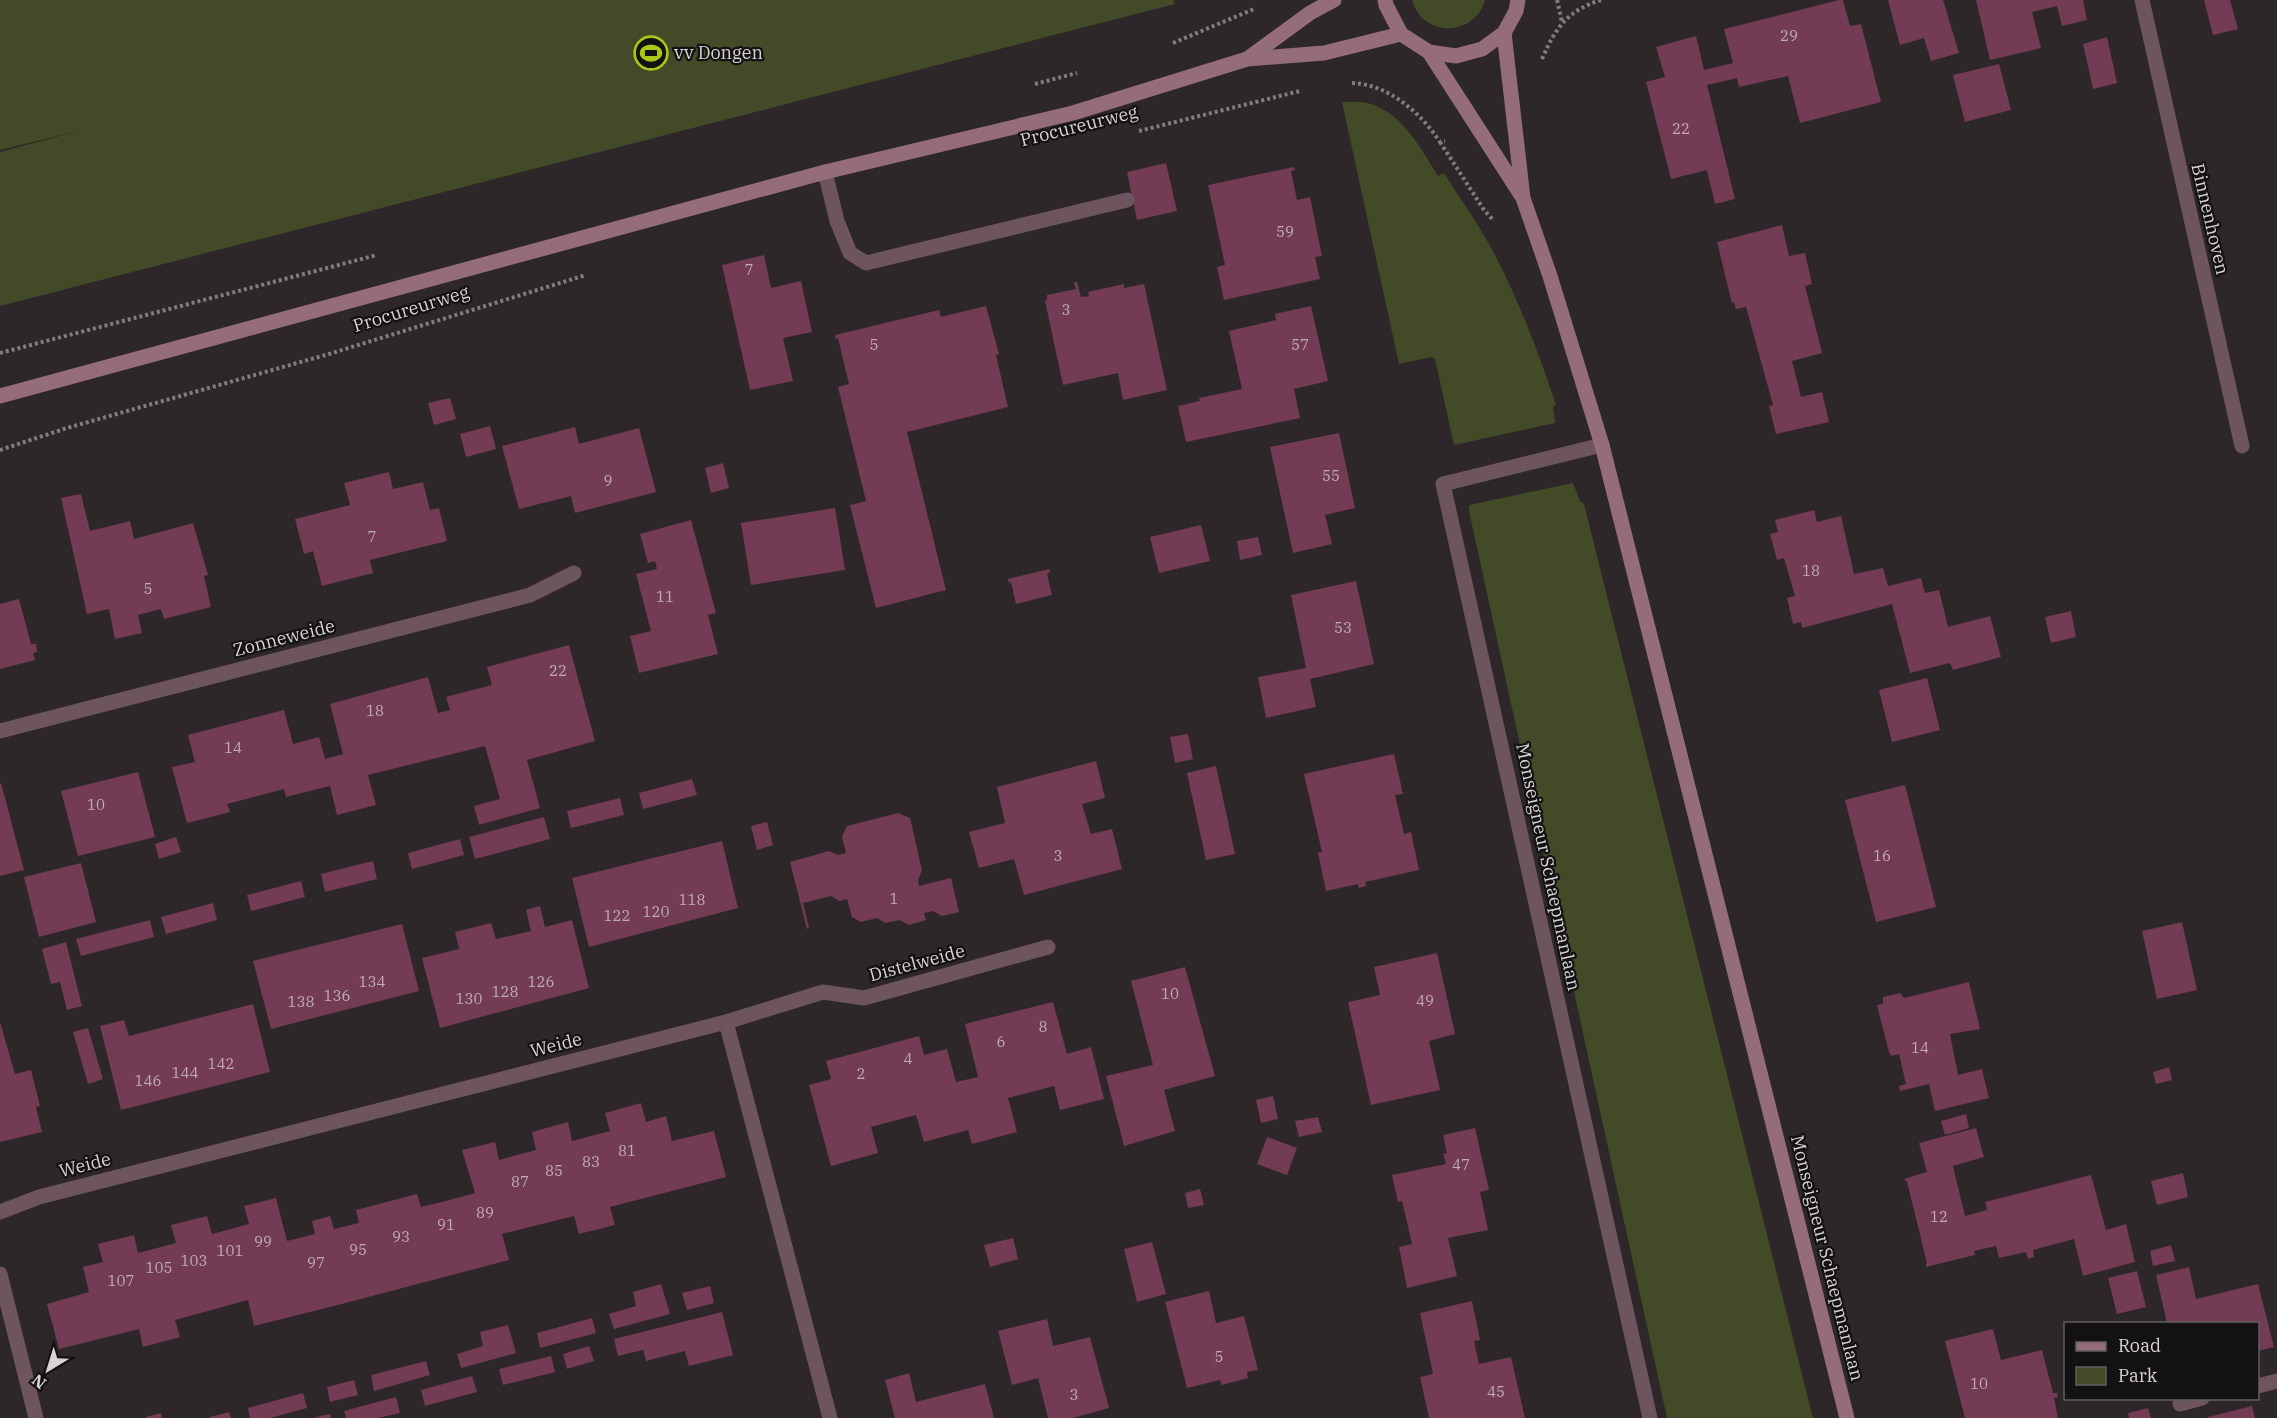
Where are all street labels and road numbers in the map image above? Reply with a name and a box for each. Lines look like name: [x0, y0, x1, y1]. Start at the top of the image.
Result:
street label: Procureurweg: [1018, 100, 1140, 151]
street label: Binnenhoven: [2186, 161, 2234, 277]
street label: Procureurweg: [350, 280, 472, 337]
street label: Zonneweide: [231, 614, 337, 661]
street label: Monseigneur Schaepmanlaan: [1511, 741, 1586, 993]
street label: Distelweide: [866, 939, 967, 986]
street label: Weide: [528, 1027, 584, 1062]
street label: Monseigneur Schaepmanlaan: [1786, 1133, 1869, 1383]
street label: Weide: [57, 1147, 113, 1182]

